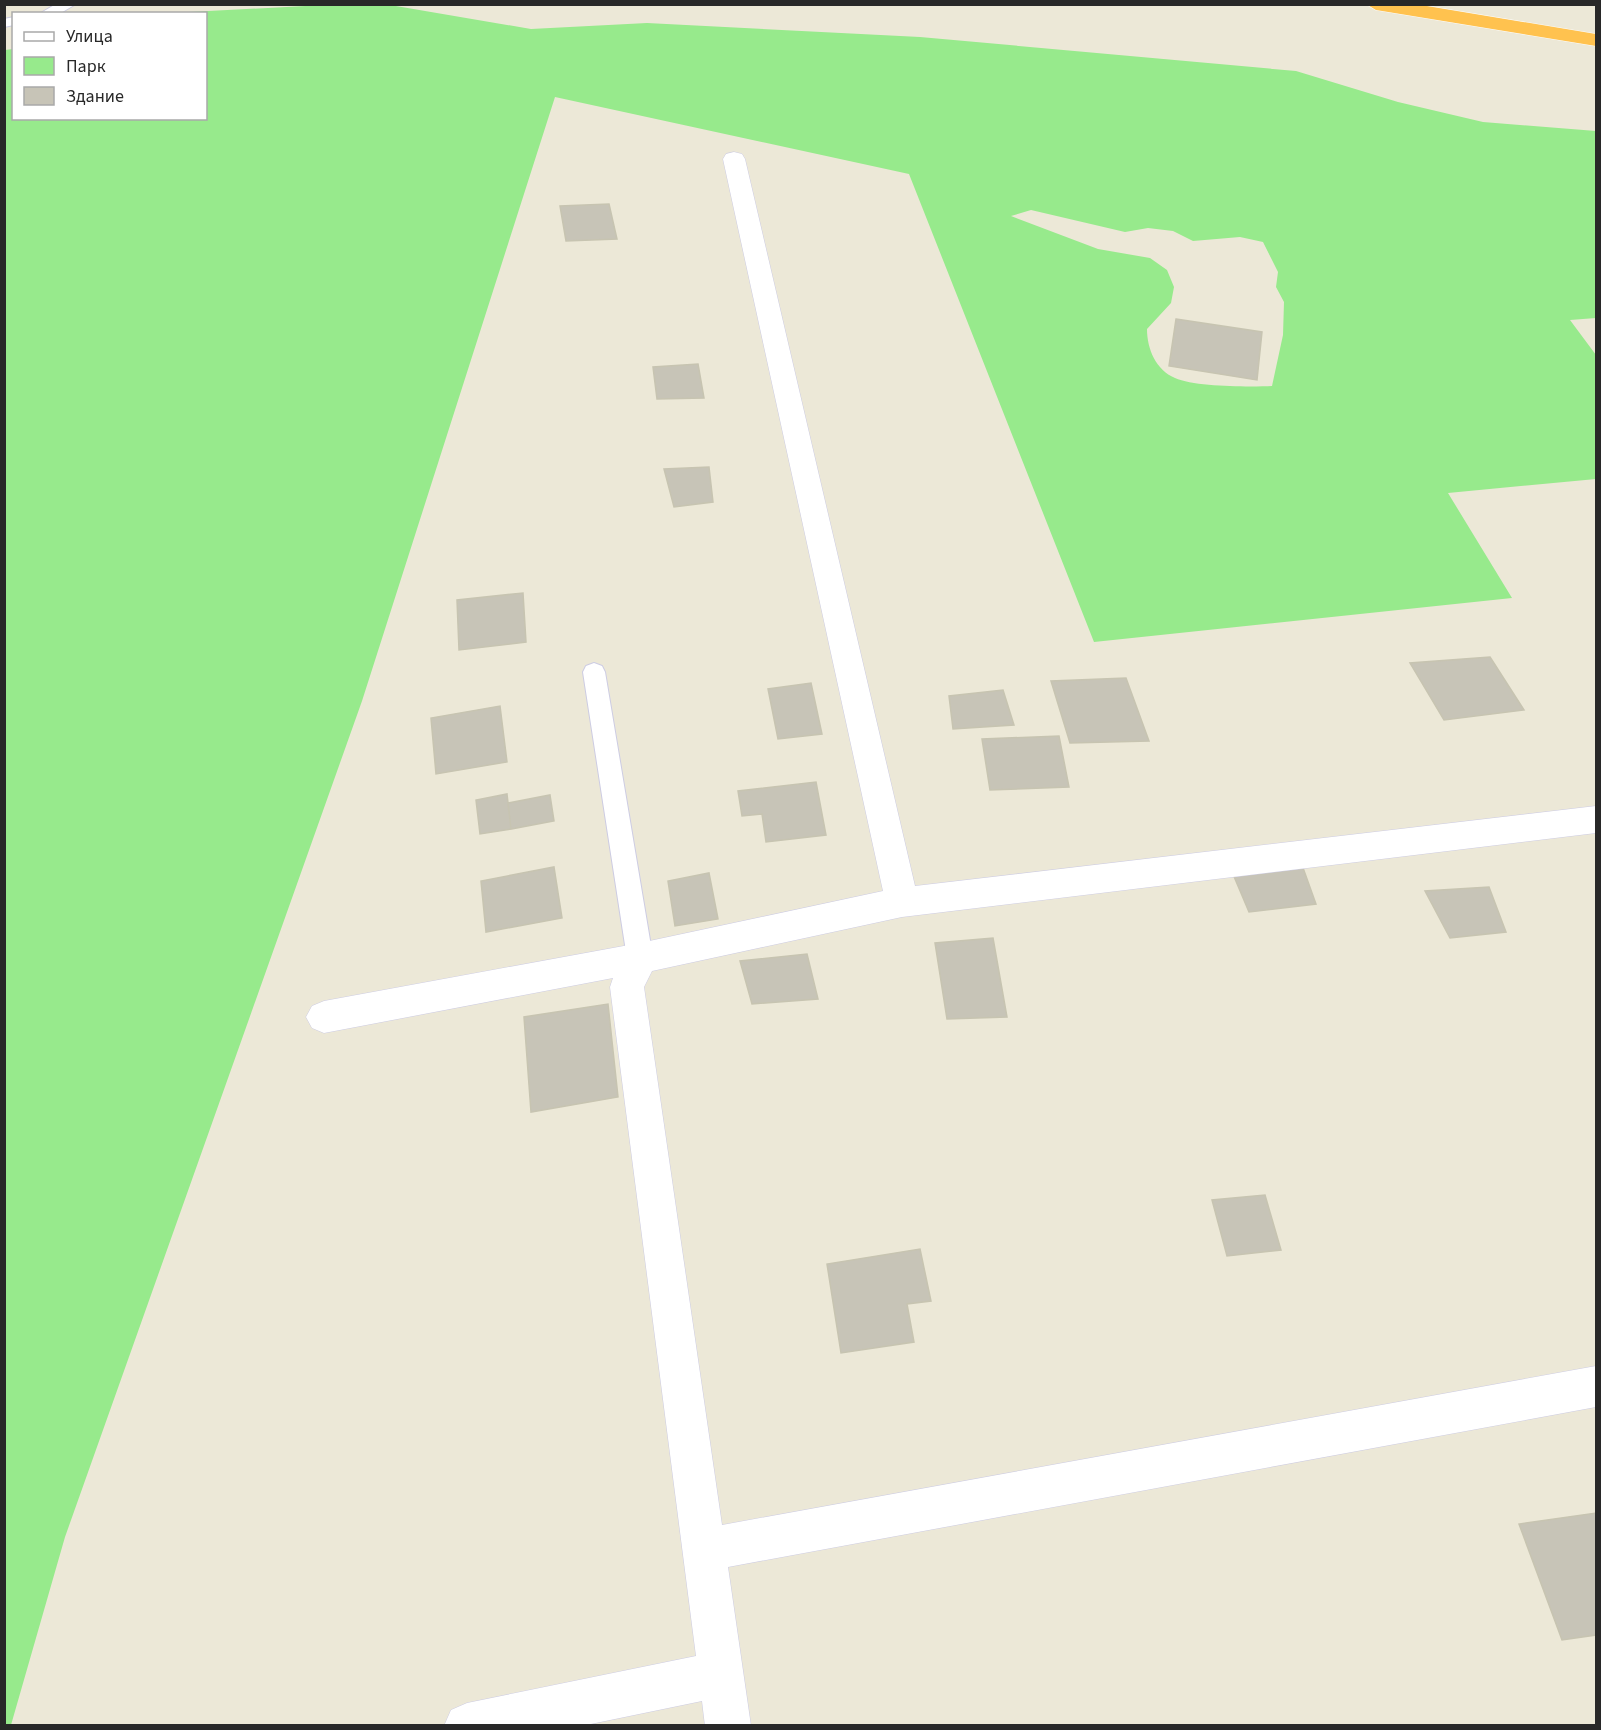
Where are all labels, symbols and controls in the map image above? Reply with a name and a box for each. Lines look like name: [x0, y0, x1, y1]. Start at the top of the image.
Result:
legend: [12, 12, 207, 120]
text: Улица: [66, 24, 113, 49]
text: Парк: [66, 54, 106, 79]
text: Здание: [66, 84, 124, 109]

